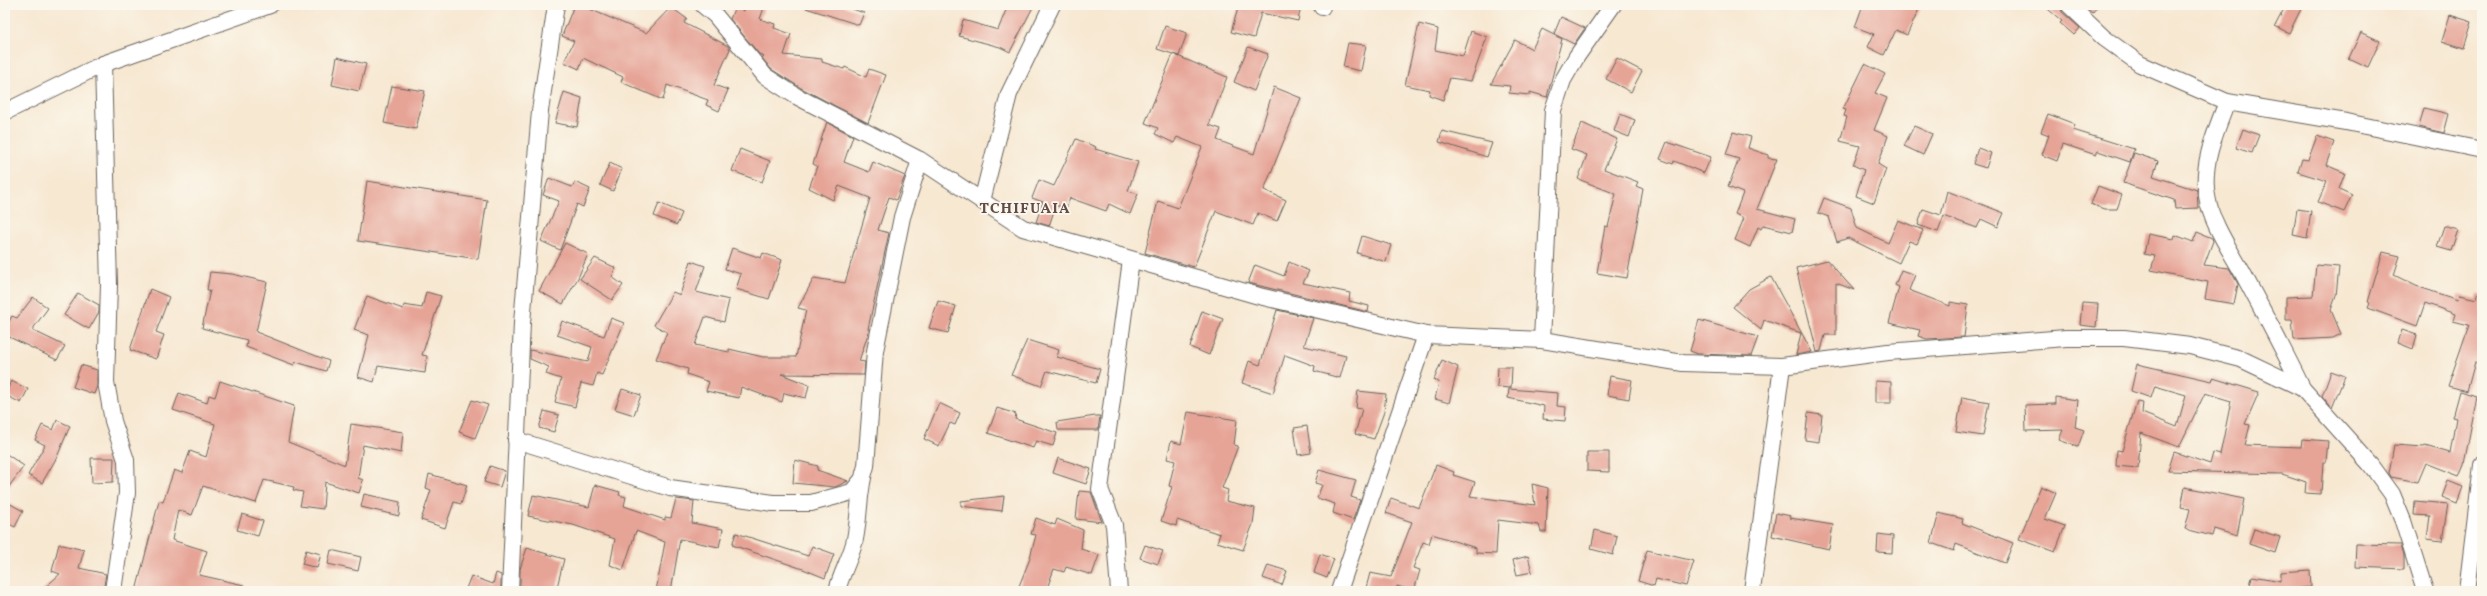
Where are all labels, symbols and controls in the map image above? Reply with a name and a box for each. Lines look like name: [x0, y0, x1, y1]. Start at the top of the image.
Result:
district label: TCHIFUAIA: [979, 199, 1071, 220]

